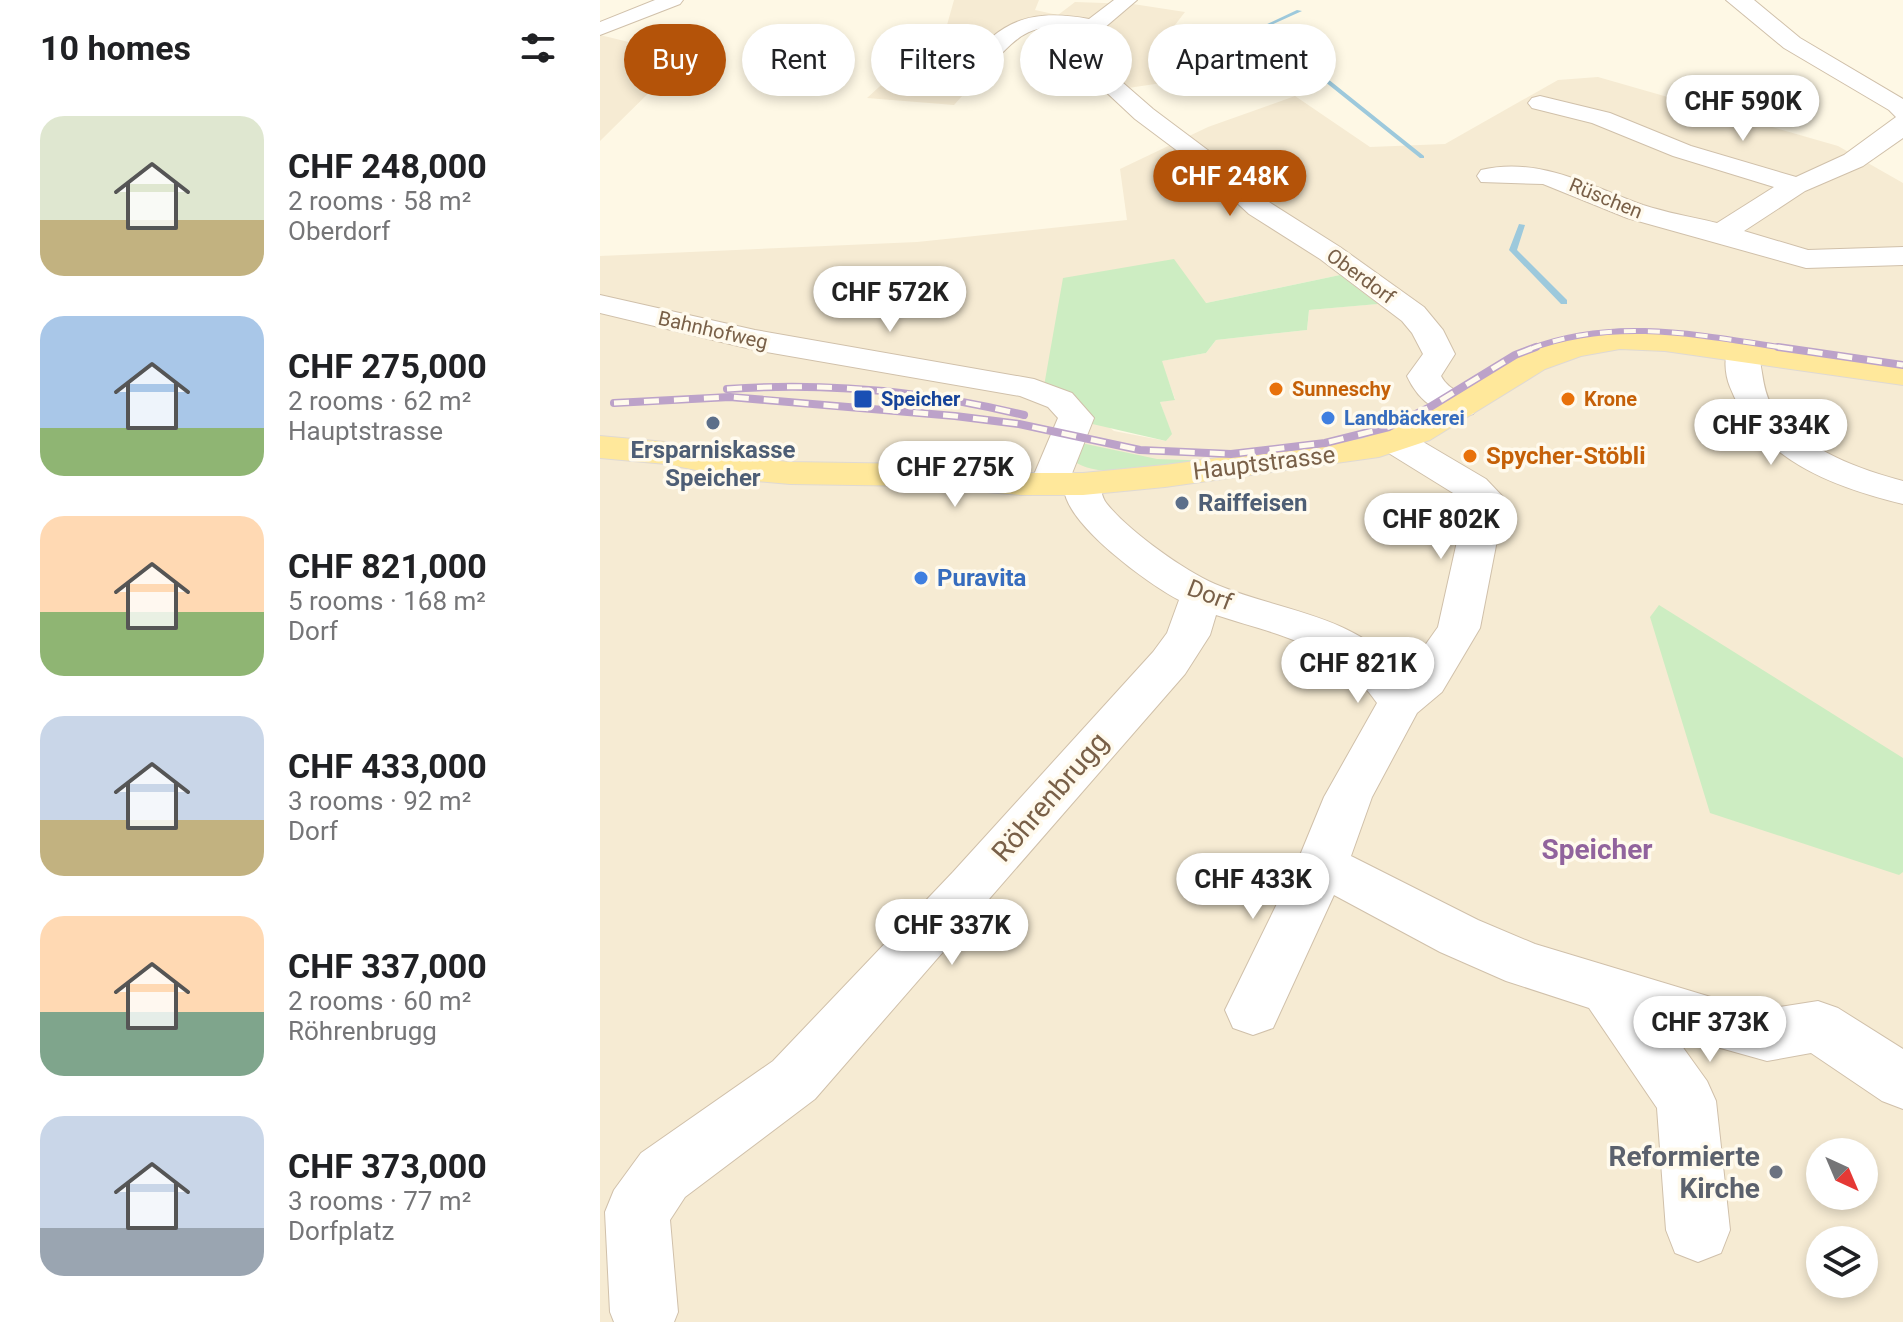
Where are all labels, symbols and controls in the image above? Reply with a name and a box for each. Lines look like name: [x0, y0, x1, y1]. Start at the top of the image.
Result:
chip: Buy: [624, 24, 726, 96]
chip: Rent: [742, 24, 855, 96]
chip: Filters: [871, 24, 1004, 96]
chip: New: [1020, 24, 1132, 96]
chip: Apartment: [1148, 24, 1336, 96]
icon: filters: [516, 26, 560, 70]
text: 10 homes: [40, 28, 191, 68]
pin: CHF 590K: [1660, 75, 1826, 143]
text: CHF 590K: [1684, 86, 1802, 116]
text: CHF 248,000: [288, 146, 487, 186]
icon: home: [104, 148, 200, 244]
pin: CHF 248K: [1147, 150, 1313, 218]
text: CHF 248K: [1171, 161, 1289, 191]
street label: Rüschen: [1566, 172, 1646, 224]
text: 2 rooms · 58 m²: [288, 186, 471, 216]
text: Oberdorf: [288, 216, 390, 246]
street label: Oberdorf: [1322, 243, 1400, 309]
pin: CHF 572K: [807, 266, 973, 334]
text: CHF 572K: [831, 277, 949, 307]
street label: Bahnhofweg: [656, 306, 770, 354]
text: CHF 275,000: [288, 346, 487, 386]
icon: home: [104, 348, 200, 444]
place label: Sunneschy: [1292, 377, 1392, 401]
marker: Sunneschy: [1267, 380, 1285, 398]
text: 2 rooms · 62 m²: [288, 386, 471, 416]
place label: Speicher: [881, 387, 961, 411]
place label: Krone: [1584, 387, 1637, 411]
marker: Speicher: [852, 388, 874, 410]
marker: Krone: [1559, 390, 1577, 408]
pin: CHF 334K: [1688, 399, 1854, 467]
place label: Landbäckerei: [1344, 406, 1465, 430]
marker: Landbäckerei: [1319, 409, 1337, 427]
text: CHF 334K: [1712, 410, 1830, 440]
marker: Ersparniskasse Speicher: [704, 414, 722, 432]
text: Hauptstrasse: [288, 416, 443, 446]
place label: Ersparniskasse Speicher: [630, 436, 796, 492]
street label: Hauptstrasse: [1191, 440, 1337, 486]
pin: CHF 275K: [872, 441, 1038, 509]
place label: Spycher-Stöbli: [1486, 442, 1646, 470]
marker: Spycher-Stöbli: [1461, 447, 1479, 465]
text: CHF 275K: [896, 452, 1014, 482]
place label: Raiffeisen: [1198, 489, 1308, 517]
pin: CHF 802K: [1358, 493, 1524, 561]
marker: Raiffeisen: [1173, 494, 1191, 512]
text: CHF 802K: [1382, 504, 1500, 534]
text: CHF 821,000: [288, 546, 487, 586]
icon: home: [104, 548, 200, 644]
place label: Puravita: [937, 564, 1027, 592]
marker: Puravita: [912, 569, 930, 587]
street label: Dorf: [1183, 574, 1237, 617]
text: 5 rooms · 168 m²: [288, 586, 486, 616]
text: Dorf: [288, 616, 338, 646]
pin: CHF 821K: [1275, 637, 1441, 705]
text: CHF 821K: [1299, 648, 1417, 678]
street label: Röhrenbrugg: [985, 726, 1115, 868]
text: CHF 433,000: [288, 746, 487, 786]
icon: home: [104, 748, 200, 844]
text: 3 rooms · 92 m²: [288, 786, 471, 816]
text: Dorf: [288, 816, 338, 846]
district label: Speicher: [1541, 833, 1653, 866]
pin: CHF 433K: [1170, 853, 1336, 921]
text: CHF 433K: [1194, 864, 1312, 894]
pin: CHF 337K: [869, 899, 1035, 967]
text: CHF 337K: [893, 910, 1011, 940]
text: CHF 337,000: [288, 946, 487, 986]
icon: home: [104, 948, 200, 1044]
text: 2 rooms · 60 m²: [288, 986, 471, 1016]
pin: CHF 373K: [1627, 996, 1793, 1064]
text: CHF 373K: [1651, 1007, 1769, 1037]
text: Röhrenbrugg: [288, 1016, 437, 1046]
north arrow: [1806, 1138, 1878, 1210]
map controls: [1806, 1138, 1878, 1298]
place label: Reformierte Kirche: [1609, 1140, 1760, 1205]
text: CHF 373,000: [288, 1146, 487, 1186]
icon: home: [104, 1148, 200, 1244]
marker: Reformierte Kirche: [1767, 1163, 1785, 1181]
text: 3 rooms · 77 m²: [288, 1186, 471, 1216]
text: Dorfplatz: [288, 1216, 394, 1246]
button: layers: [1806, 1226, 1878, 1298]

